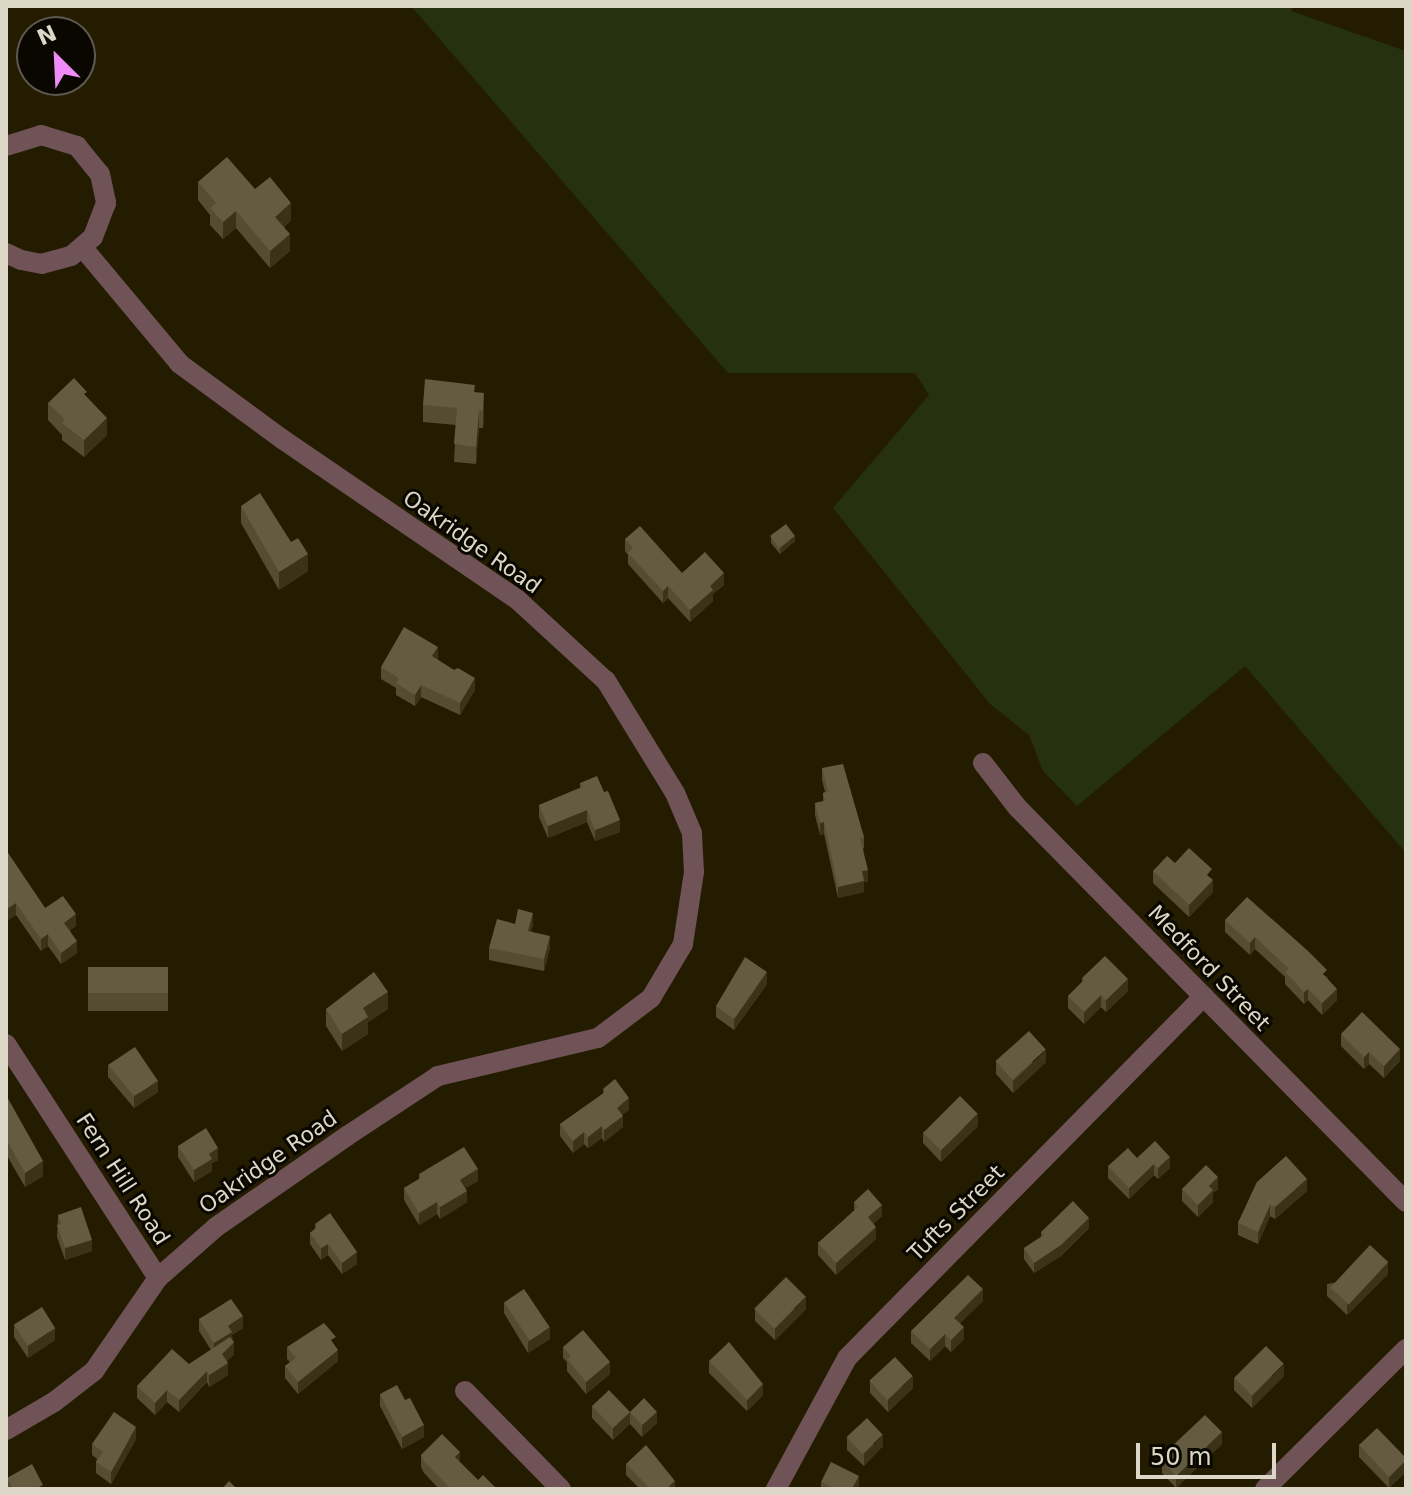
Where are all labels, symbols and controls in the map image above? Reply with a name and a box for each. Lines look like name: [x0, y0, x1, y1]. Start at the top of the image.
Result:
north arrow: [16, 16, 96, 96]
text: N: [33, 20, 60, 51]
street label: Oakridge Road: [398, 485, 546, 599]
street label: Medford Street: [1142, 900, 1276, 1036]
street label: Oakridge Road: [194, 1105, 342, 1219]
street label: Fern Hill Road: [71, 1108, 175, 1250]
street label: Tufts Street: [902, 1159, 1010, 1267]
scale bar: [1140, 1427, 1280, 1477]
text: 50 m: [1150, 1443, 1212, 1471]

